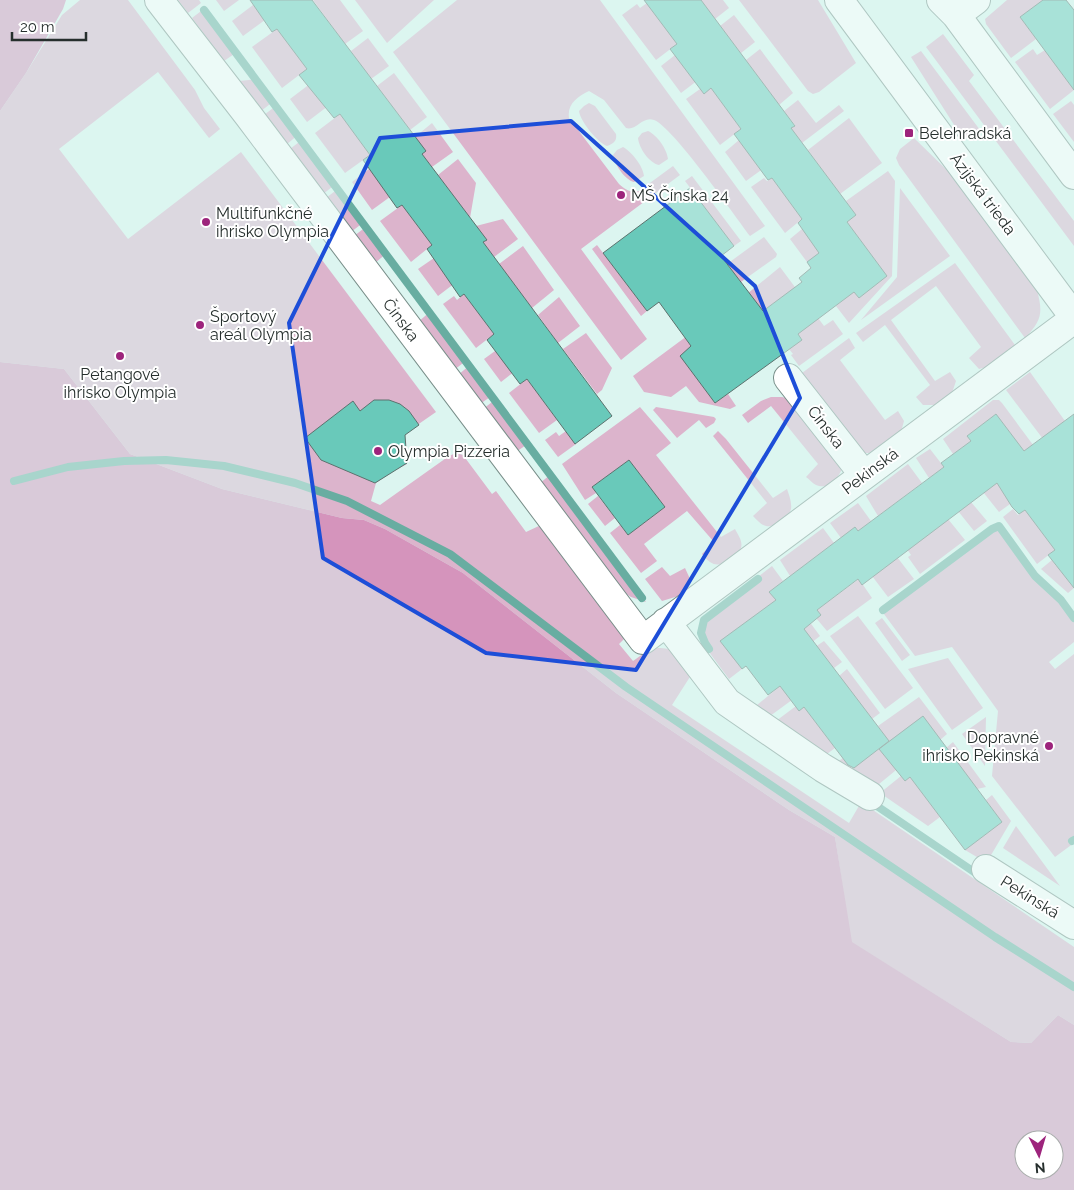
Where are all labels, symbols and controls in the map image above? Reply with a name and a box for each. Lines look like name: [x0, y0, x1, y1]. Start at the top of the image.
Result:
scale bar: [12, 10, 86, 42]
text: 20 m: [20, 18, 55, 36]
place label: Belehradská: [919, 124, 1011, 143]
marker: Belehradská: [903, 127, 915, 139]
street label: Ázijská trieda: [946, 149, 1021, 239]
place label: MŠ Čínska 24: [631, 185, 729, 205]
marker: MŠ Čínska 24: [615, 189, 627, 201]
place label: Multifunkčné ihrisko Olympia: [216, 204, 329, 241]
marker: Multifunkčné ihrisko Olympia: [200, 216, 212, 228]
street label: Čínska: [379, 294, 424, 345]
place label: Športový areál Olympia: [210, 306, 312, 344]
marker: Športový areál Olympia: [194, 319, 206, 331]
marker: Petangové ihrisko Olympia: [114, 350, 126, 362]
place label: Petangové ihrisko Olympia: [64, 365, 176, 402]
street label: Čínska: [804, 401, 849, 452]
place label: Olympia Pizzeria: [388, 442, 510, 461]
street label: Pekinská: [838, 444, 902, 498]
marker: Olympia Pizzeria: [372, 445, 384, 457]
place label: Dopravné ihrisko Pekinská: [922, 728, 1039, 765]
marker: Dopravné ihrisko Pekinská: [1043, 740, 1055, 752]
street label: Pekinská: [997, 872, 1063, 922]
north arrow: [1014, 1130, 1064, 1180]
text: N: [1034, 1160, 1046, 1176]

